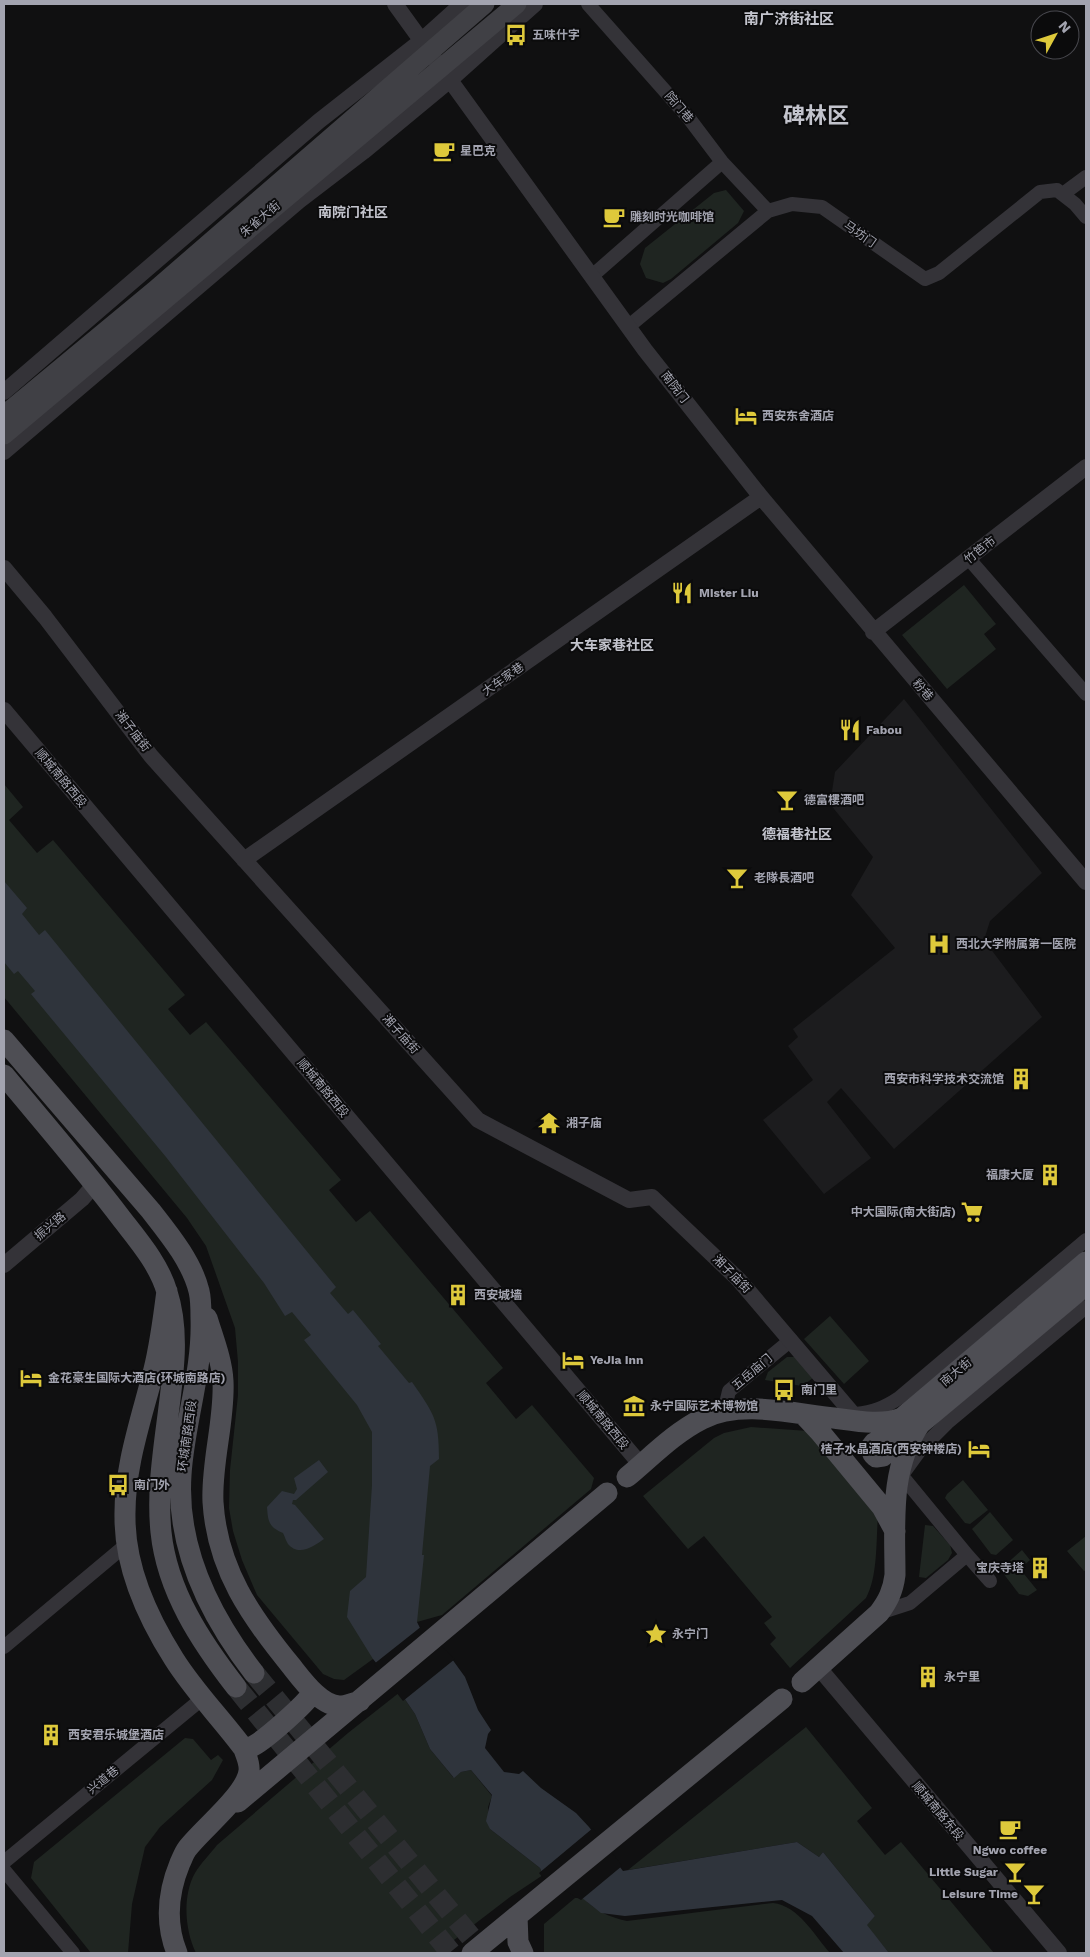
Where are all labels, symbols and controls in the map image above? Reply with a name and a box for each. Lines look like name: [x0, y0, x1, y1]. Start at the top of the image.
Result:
district label: 南广济街社区: [744, 10, 834, 28]
north arrow: [1030, 10, 1080, 60]
text: N: [1055, 18, 1074, 36]
bus stop icon: 五味什字: [503, 22, 529, 48]
place label: 五味什字: [532, 28, 580, 42]
street label: 院门巷: [662, 89, 696, 125]
district label: 碑林区: [783, 103, 849, 128]
cafe icon: 星巴克: [431, 138, 457, 164]
place label: 星巴克: [460, 144, 496, 158]
street label: 朱雀大街: [237, 198, 283, 240]
district label: 南院门社区: [318, 204, 388, 220]
cafe icon: 雕刻时光咖啡馆: [601, 204, 627, 230]
place label: 雕刻时光咖啡馆: [630, 210, 714, 224]
street label: 马坊门: [841, 218, 879, 250]
street label: 南院门: [658, 369, 692, 405]
hotel icon: 西安东舍酒店: [733, 403, 759, 429]
place label: 西安东舍酒店: [762, 409, 834, 423]
street label: 竹笆市: [962, 533, 998, 567]
restaurant icon: Mister Liu: [669, 580, 695, 606]
place label: Mister Liu: [699, 586, 759, 600]
district label: 大车家巷社区: [570, 637, 654, 653]
street label: 大车家巷: [479, 659, 527, 699]
street label: 粉巷: [910, 676, 936, 704]
street label: 湘子庙街: [113, 708, 153, 754]
restaurant icon: Fabou: [837, 717, 863, 743]
place label: Fabou: [866, 723, 902, 737]
street label: 顺城南路西段: [32, 746, 90, 810]
bar icon: 德富樓酒吧: [774, 787, 800, 813]
place label: 德富樓酒吧: [804, 793, 864, 807]
district label: 德福巷社区: [762, 826, 832, 842]
bar icon: 老隊長酒吧: [724, 865, 750, 891]
place label: 老隊長酒吧: [754, 871, 814, 885]
hospital icon: 西北大学附属第一医院: [926, 931, 952, 957]
place label: 西北大学附属第一医院: [956, 937, 1076, 951]
street label: 湘子庙街: [380, 1011, 422, 1057]
street label: 顺城南路西段: [294, 1056, 352, 1120]
building icon: 西安市科学技术交流馆: [1008, 1066, 1034, 1092]
place label: 西安市科学技术交流馆: [884, 1072, 1004, 1086]
temple icon: 湘子庙: [536, 1110, 562, 1136]
place label: 湘子庙: [566, 1116, 602, 1130]
building icon: 福康大厦: [1037, 1162, 1063, 1188]
place label: 福康大厦: [986, 1168, 1034, 1182]
supermarket icon: 中大国际(南大街店): [959, 1199, 985, 1225]
place label: 中大国际(南大街店): [851, 1205, 956, 1219]
street label: 振兴路: [32, 1209, 68, 1243]
street label: 湘子庙街: [710, 1252, 754, 1296]
building icon: 西安城墙: [445, 1282, 471, 1308]
place label: 西安城墙: [474, 1288, 522, 1302]
hotel icon: YeJia Inn: [560, 1347, 586, 1373]
street label: 五岳庙门: [729, 1351, 775, 1393]
place label: YeJia Inn: [590, 1353, 643, 1367]
street label: 南大街: [938, 1355, 974, 1389]
hotel icon: 金花豪生国际大酒店(环城南路店): [18, 1365, 44, 1391]
place label: 金花豪生国际大酒店(环城南路店): [48, 1371, 225, 1385]
bus stop icon: 南门里: [771, 1377, 797, 1403]
place label: 南门里: [801, 1383, 837, 1397]
street label: 顺城南路西段: [574, 1388, 632, 1452]
museum icon: 永宁国际艺术博物馆: [621, 1393, 647, 1419]
street label: 环城南路西段: [175, 1399, 199, 1473]
place label: 永宁国际艺术博物馆: [650, 1399, 758, 1413]
hotel icon: 桔子水晶酒店(西安钟楼店): [966, 1436, 992, 1462]
place label: 桔子水晶酒店(西安钟楼店): [821, 1442, 962, 1456]
bus stop icon: 南门外: [105, 1472, 131, 1498]
place label: 南门外: [134, 1478, 170, 1492]
building icon: 宝庆寺塔: [1027, 1555, 1053, 1581]
place label: 宝庆寺塔: [976, 1561, 1024, 1575]
place icon: 永宁门: [643, 1621, 669, 1647]
place label: 永宁门: [672, 1627, 708, 1641]
building icon: 永宁里: [915, 1664, 941, 1690]
place label: 永宁里: [944, 1670, 980, 1684]
building icon: 西安君乐城堡酒店: [38, 1722, 64, 1748]
place label: 西安君乐城堡酒店: [68, 1728, 164, 1742]
street label: 兴道巷: [85, 1763, 121, 1797]
street label: 顺城南路东段: [909, 1779, 967, 1843]
cafe icon: Ngwo coffee: [997, 1816, 1023, 1842]
place label: Ngwo coffee: [973, 1843, 1047, 1857]
bar icon: Little Sugar: [1002, 1859, 1028, 1885]
place label: Little Sugar: [929, 1865, 999, 1879]
bar icon: Leisure Time: [1021, 1881, 1047, 1907]
place label: Leisure Time: [942, 1887, 1018, 1901]

